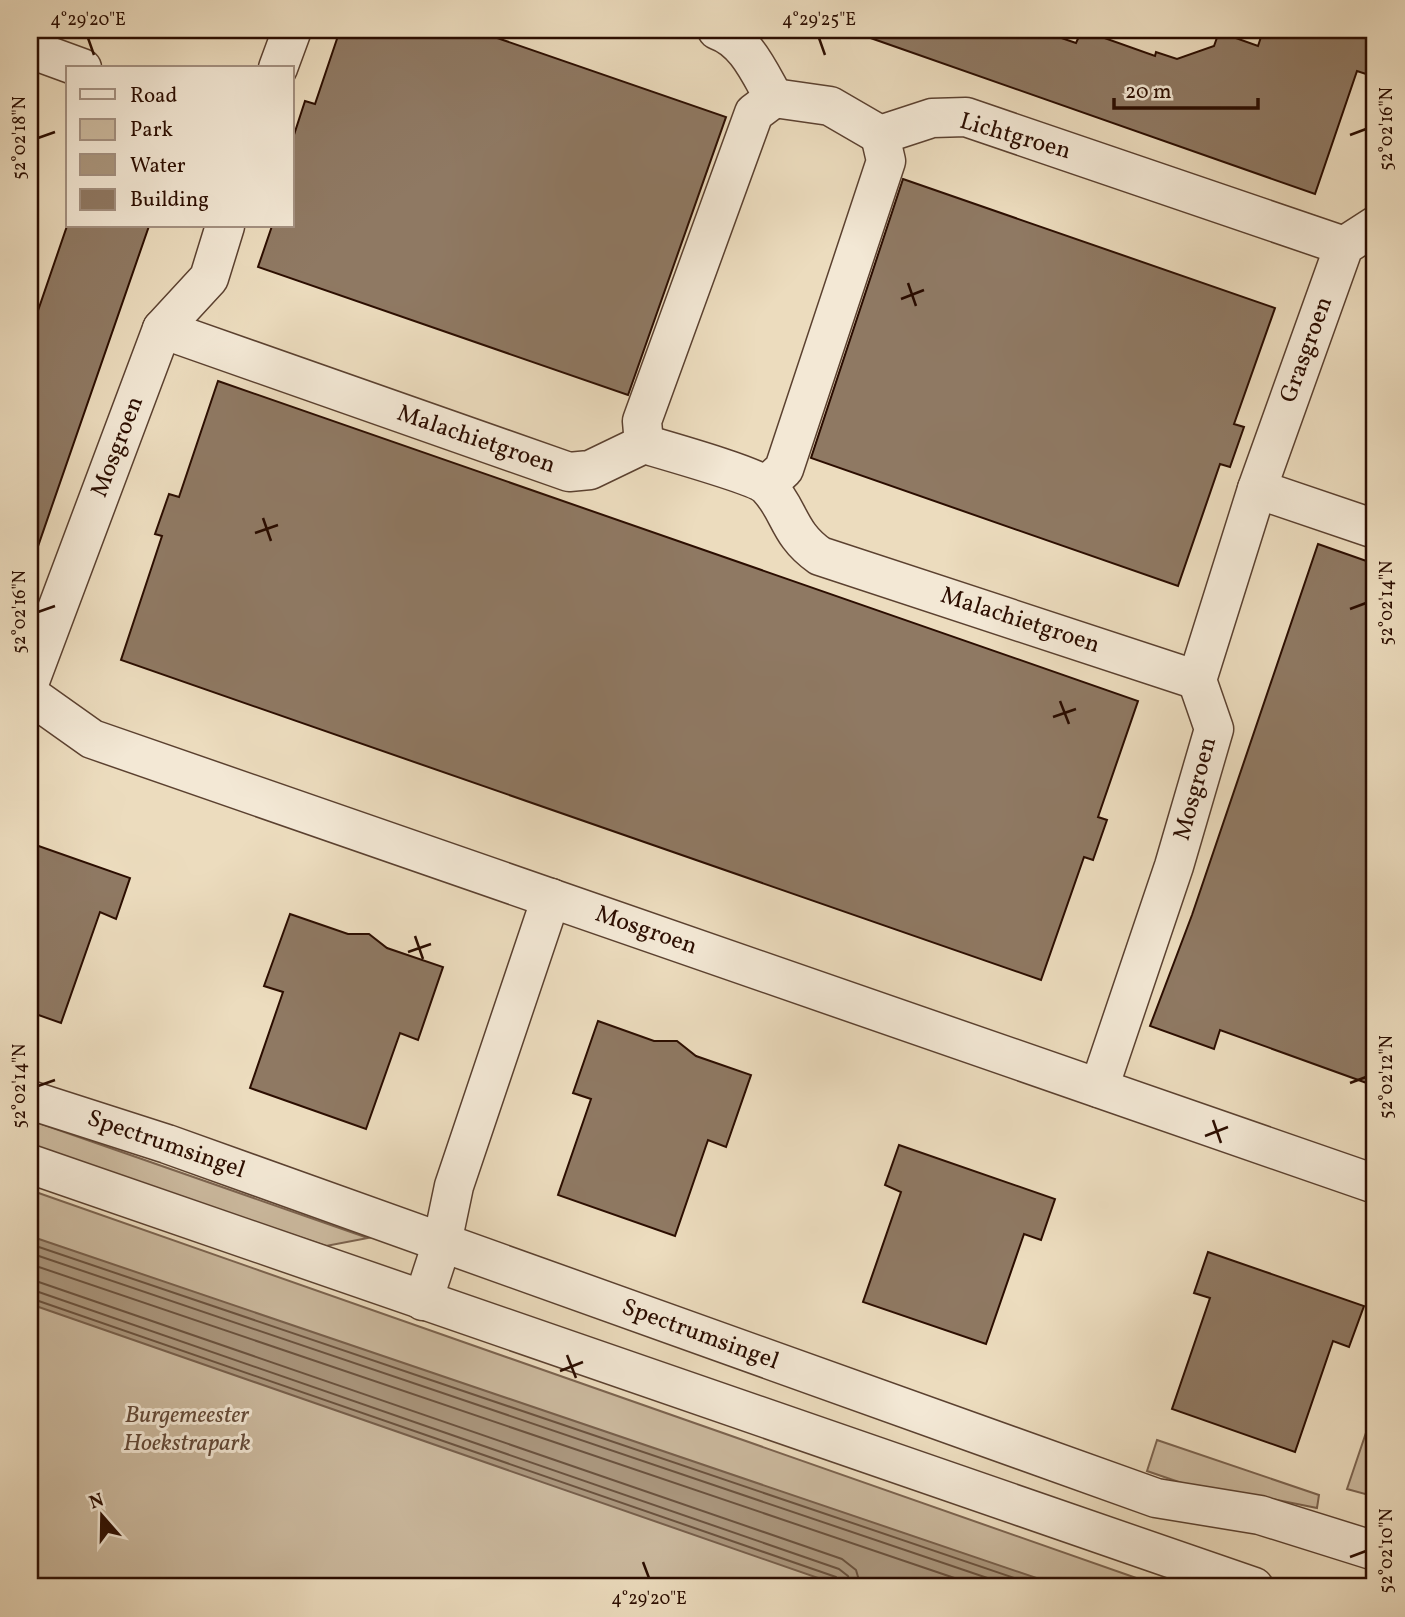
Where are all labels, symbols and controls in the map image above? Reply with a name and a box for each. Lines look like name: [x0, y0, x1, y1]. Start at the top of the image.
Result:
text: 4°29'20"E: [50, 8, 126, 33]
text: 4°29'25"E: [782, 8, 856, 33]
legend: [66, 66, 294, 228]
scale bar: [1114, 66, 1258, 110]
text: 20 m: [1125, 78, 1171, 107]
text: Road: [130, 82, 177, 111]
text: 52°02'16"N: [1375, 87, 1400, 171]
text: 52°02'18"N: [8, 96, 33, 180]
street label: Lichtgroen: [955, 105, 1075, 169]
text: Park: [130, 116, 173, 145]
text: Water: [130, 152, 186, 181]
text: Building: [130, 186, 209, 215]
street label: Grasgroen: [1272, 292, 1342, 408]
street label: Mosgroen: [83, 392, 153, 502]
street label: Malachietgroen: [392, 397, 560, 483]
text: 52°02'14"N: [1375, 561, 1400, 645]
text: 52°02'16"N: [8, 570, 33, 654]
street label: Malachietgroen: [936, 579, 1104, 663]
street label: Mosgroen: [1166, 734, 1226, 844]
street label: Mosgroen: [590, 898, 702, 964]
text: 52°02'12"N: [1375, 1035, 1400, 1119]
text: 52°02'14"N: [8, 1044, 33, 1128]
street label: Spectrumsingel: [82, 1102, 250, 1188]
street label: Spectrumsingel: [617, 1291, 783, 1379]
park label: Burgemeester Hoekstrapark: [123, 1399, 251, 1461]
north arrow: [66, 1480, 136, 1550]
text: N: [86, 1487, 108, 1516]
text: 52°02'10"N: [1375, 1509, 1400, 1594]
text: 4°29'20"E: [611, 1587, 687, 1612]

